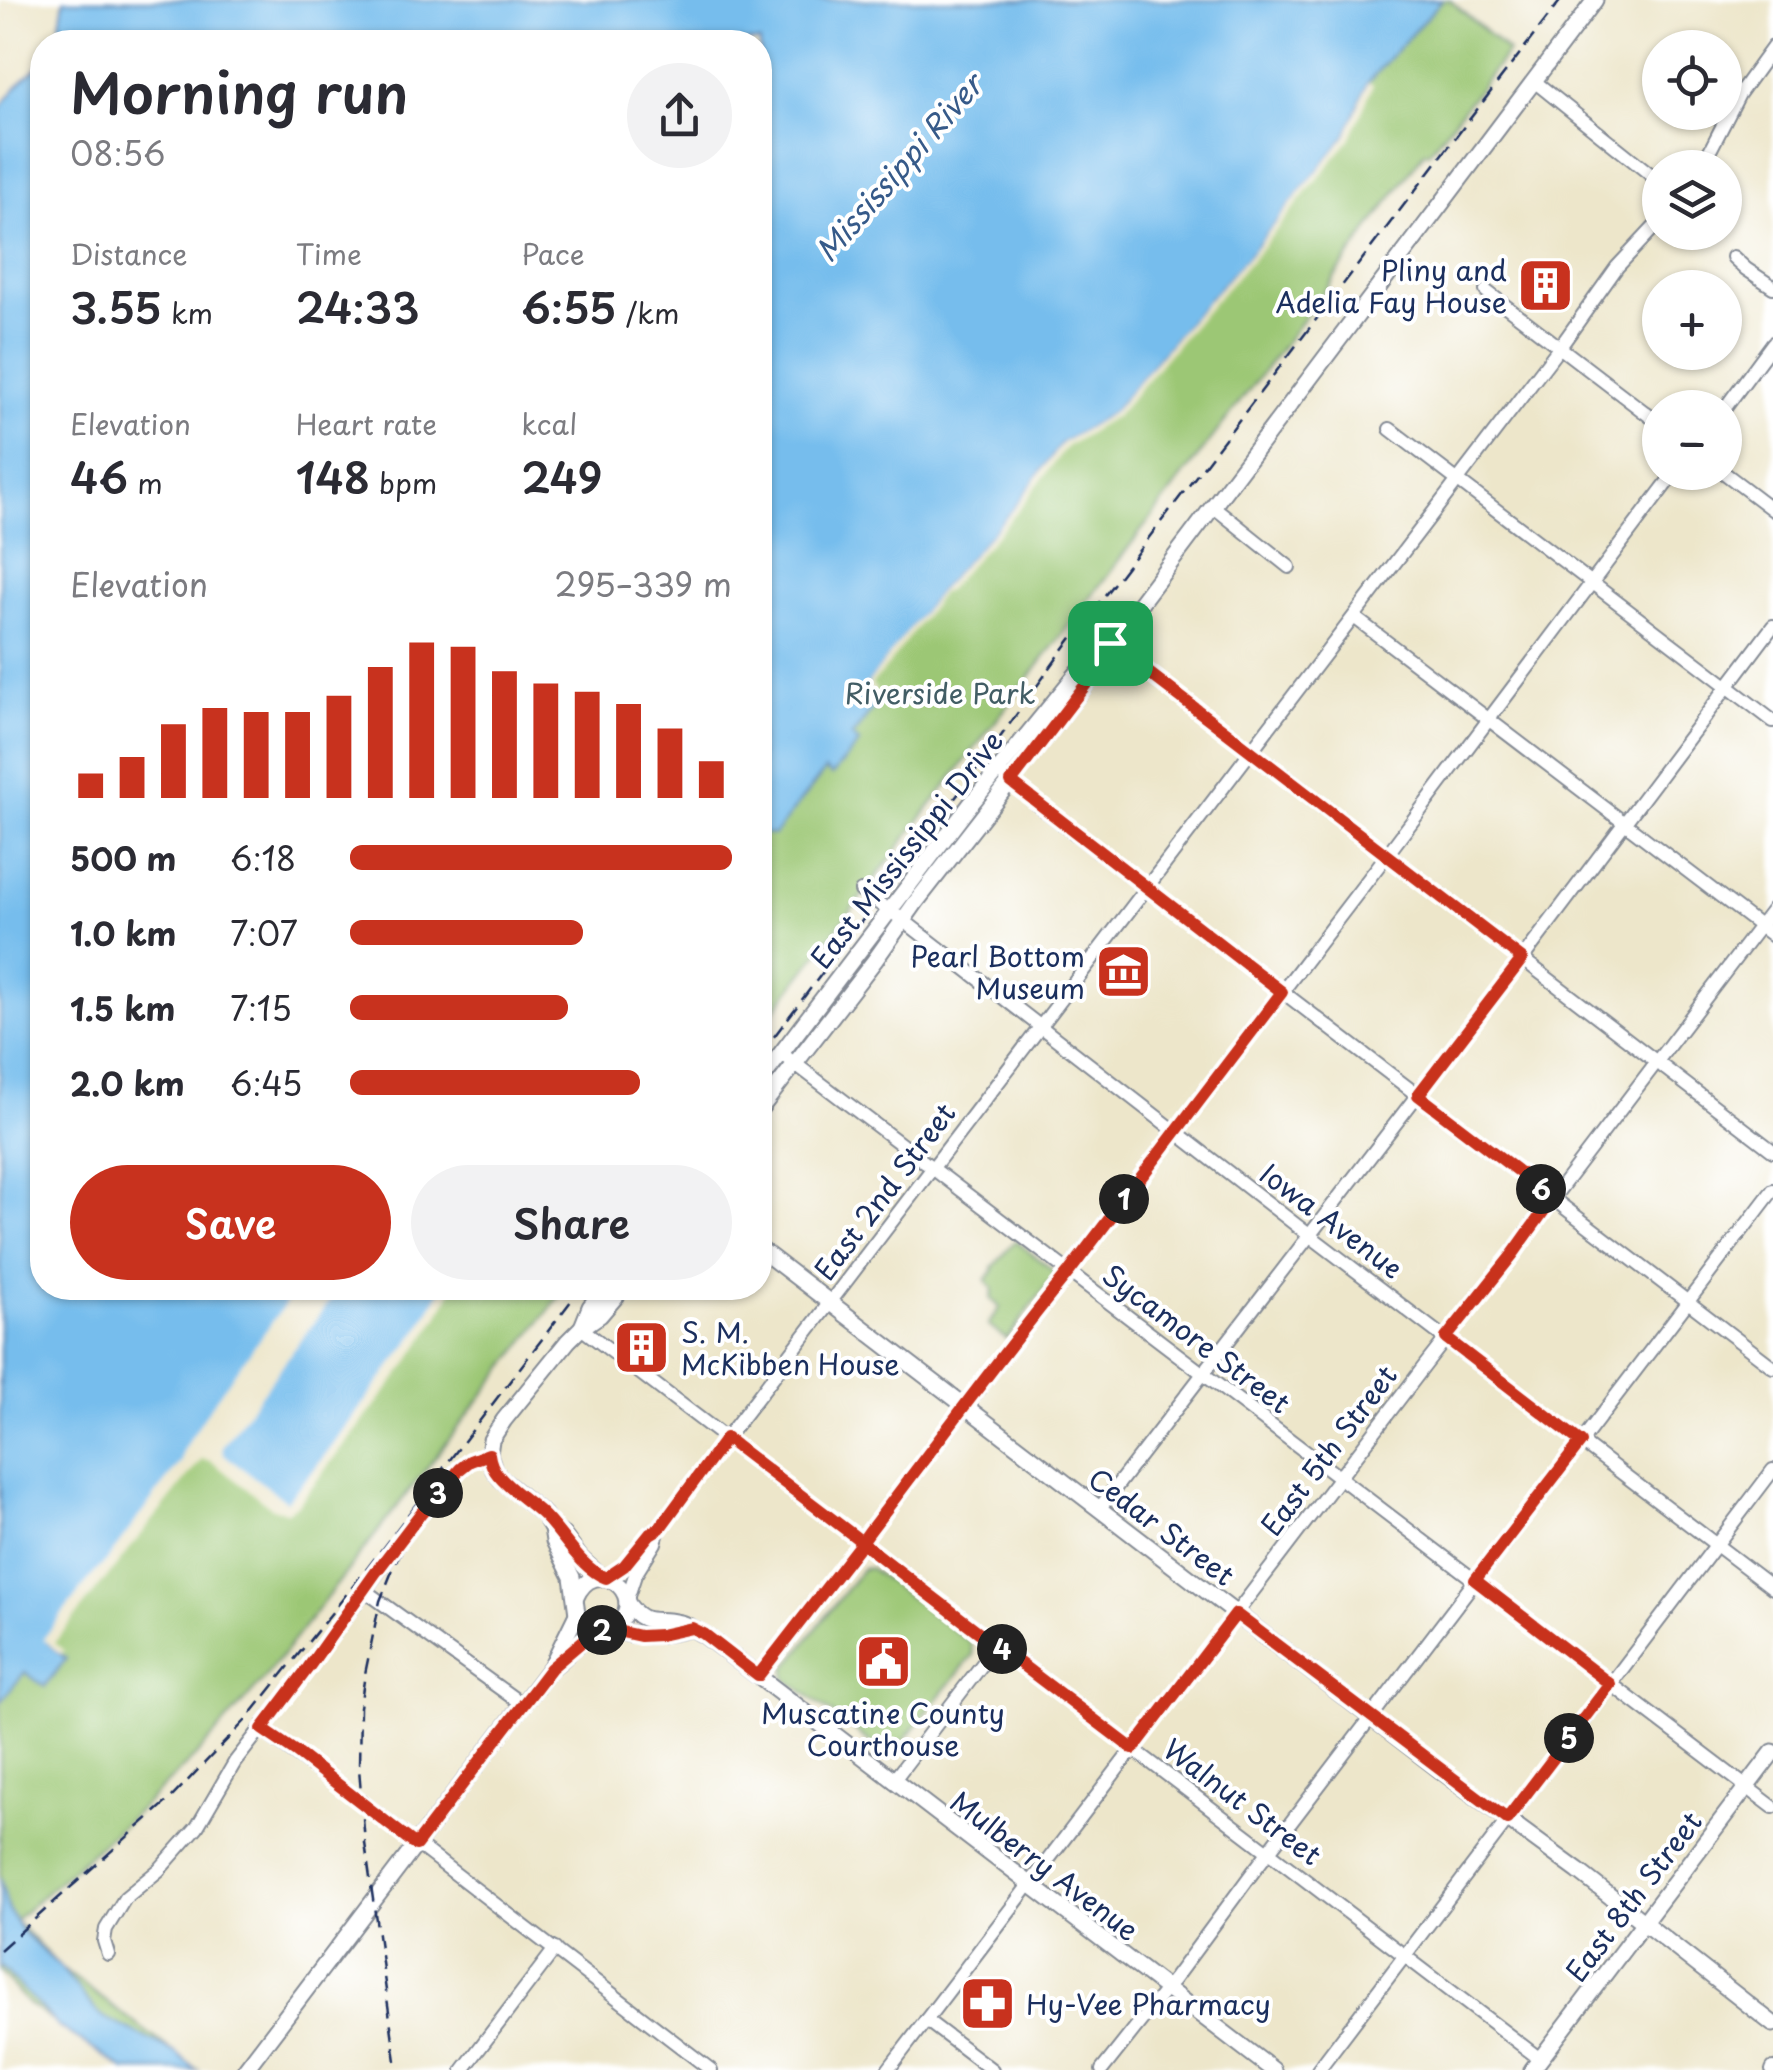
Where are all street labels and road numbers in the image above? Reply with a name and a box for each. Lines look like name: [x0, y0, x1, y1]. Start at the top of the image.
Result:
street label: East Mississippi Drive: [799, 721, 1013, 977]
street label: East 2nd Street: [803, 1093, 965, 1289]
street label: Iowa Avenue: [1251, 1152, 1413, 1288]
street label: Sycamore Street: [1094, 1253, 1300, 1423]
street label: East 5th Street: [1249, 1356, 1407, 1544]
street label: Cedar Street: [1080, 1457, 1244, 1595]
street label: Walnut Street: [1155, 1727, 1331, 1875]
street label: Mulberry Avenue: [942, 1780, 1148, 1950]
street label: East 8th Street: [1554, 1802, 1712, 1990]

